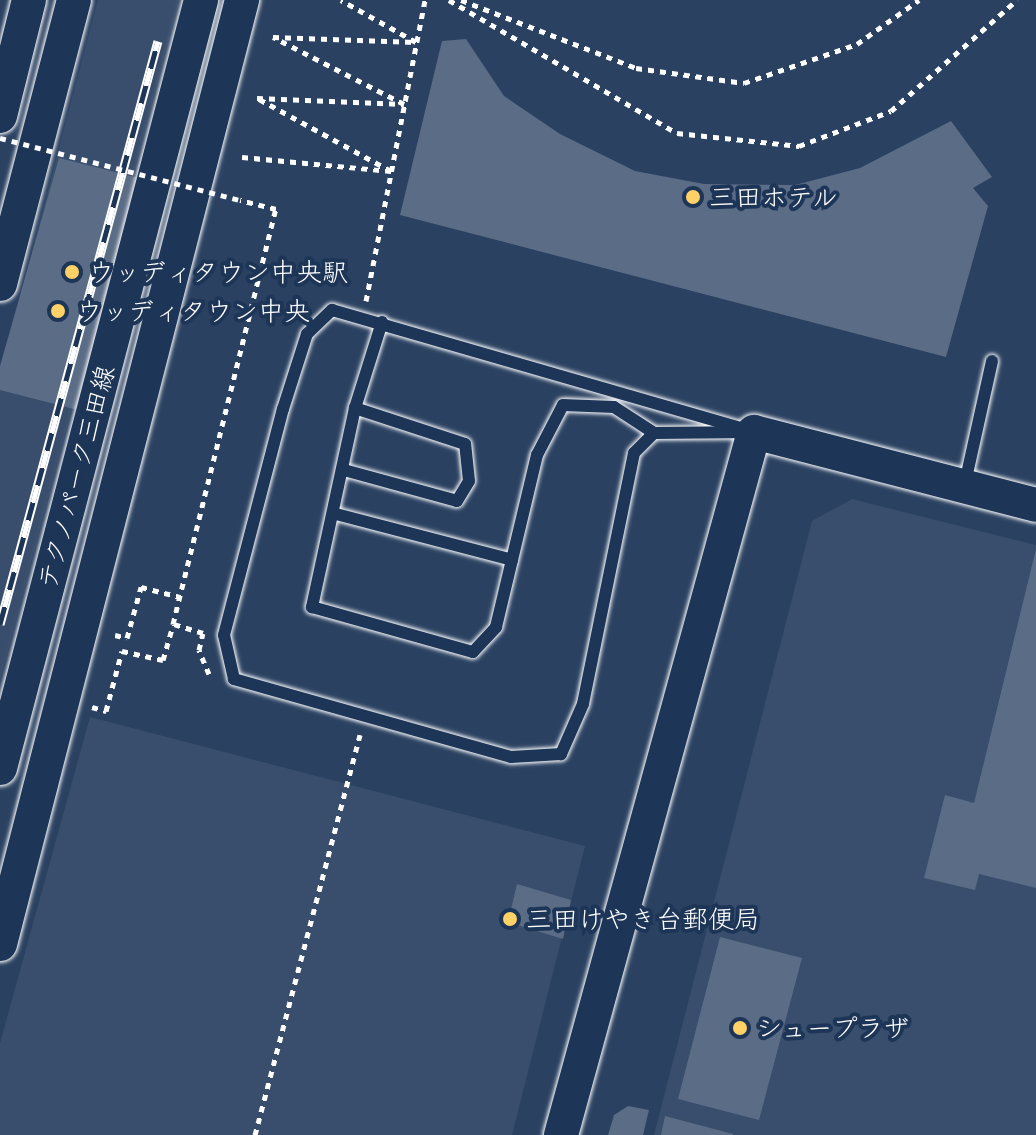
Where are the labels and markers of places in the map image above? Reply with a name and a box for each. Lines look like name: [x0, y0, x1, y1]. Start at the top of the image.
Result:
place label: 三田ホテル: [709, 181, 839, 213]
marker: 三田ホテル: [684, 188, 702, 206]
place label: ウッディタウン中央駅: [88, 256, 348, 288]
marker: ウッディタウン中央駅: [63, 263, 81, 281]
place label: ウッディタウン中央: [76, 295, 310, 327]
marker: ウッディタウン中央: [47, 300, 69, 322]
place label: 三田けやき台郵便局: [526, 903, 760, 935]
marker: 三田けやき台郵便局: [501, 910, 519, 928]
place label: シュープラザ: [756, 1012, 912, 1044]
marker: シュープラザ: [731, 1019, 749, 1037]

